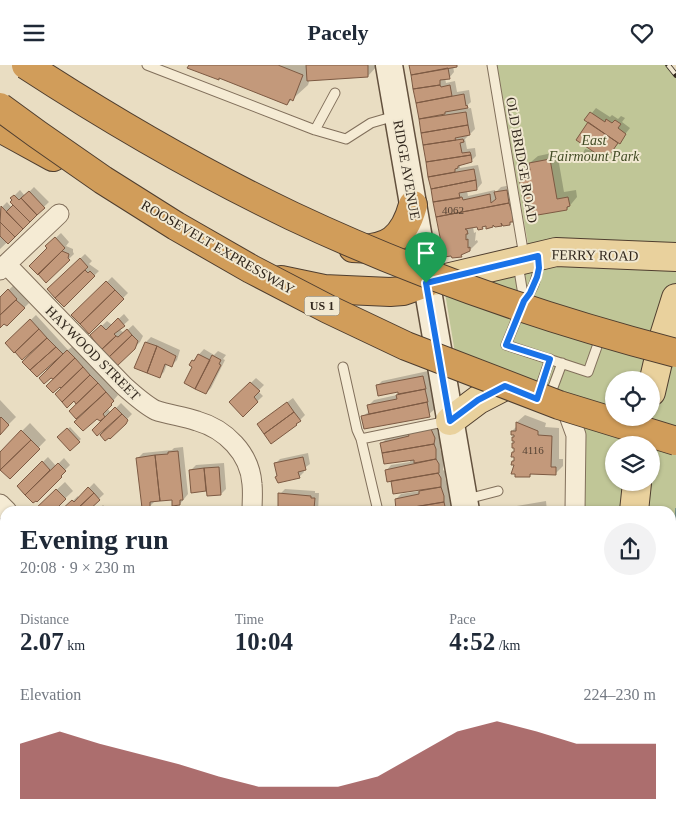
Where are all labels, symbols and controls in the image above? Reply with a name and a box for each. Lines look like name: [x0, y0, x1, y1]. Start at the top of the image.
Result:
icon: menu: [20, 19, 48, 47]
icon: heart: [628, 19, 656, 47]
text: Pacely: [307, 20, 369, 45]
street label: OLD BRIDGE ROAD: [503, 96, 540, 224]
street label: RIDGE AVENUE: [390, 119, 423, 221]
park label: East Fairmount Park: [548, 133, 640, 164]
street label: ROOSEVELT EXPRESSWAY: [139, 197, 297, 297]
house number: 4062: [442, 204, 464, 216]
pin: [405, 232, 447, 283]
icon: arrive: [412, 239, 440, 267]
street label: FERRY ROAD: [551, 247, 639, 264]
road number: US 1: [304, 297, 340, 315]
street label: HAYWOOD STREET: [42, 303, 143, 404]
map controls: [605, 371, 660, 491]
button: locate: [605, 371, 660, 426]
button: layers: [605, 436, 660, 491]
house number: 4116: [522, 444, 544, 456]
button: share: [604, 523, 656, 575]
text: Evening run: [20, 524, 169, 555]
text: 20:08 · 9 × 230 m: [20, 559, 135, 576]
text: Distance: [20, 612, 69, 627]
text: Time: [235, 612, 264, 627]
text: Pace: [449, 612, 476, 627]
text: 2.07: [20, 628, 64, 655]
text: 10:04: [235, 628, 293, 655]
text: 4:52: [449, 628, 495, 655]
text: km: [64, 638, 85, 653]
text: /km: [495, 638, 520, 653]
text: Elevation: [20, 686, 81, 703]
text: 224–230 m: [584, 686, 656, 703]

